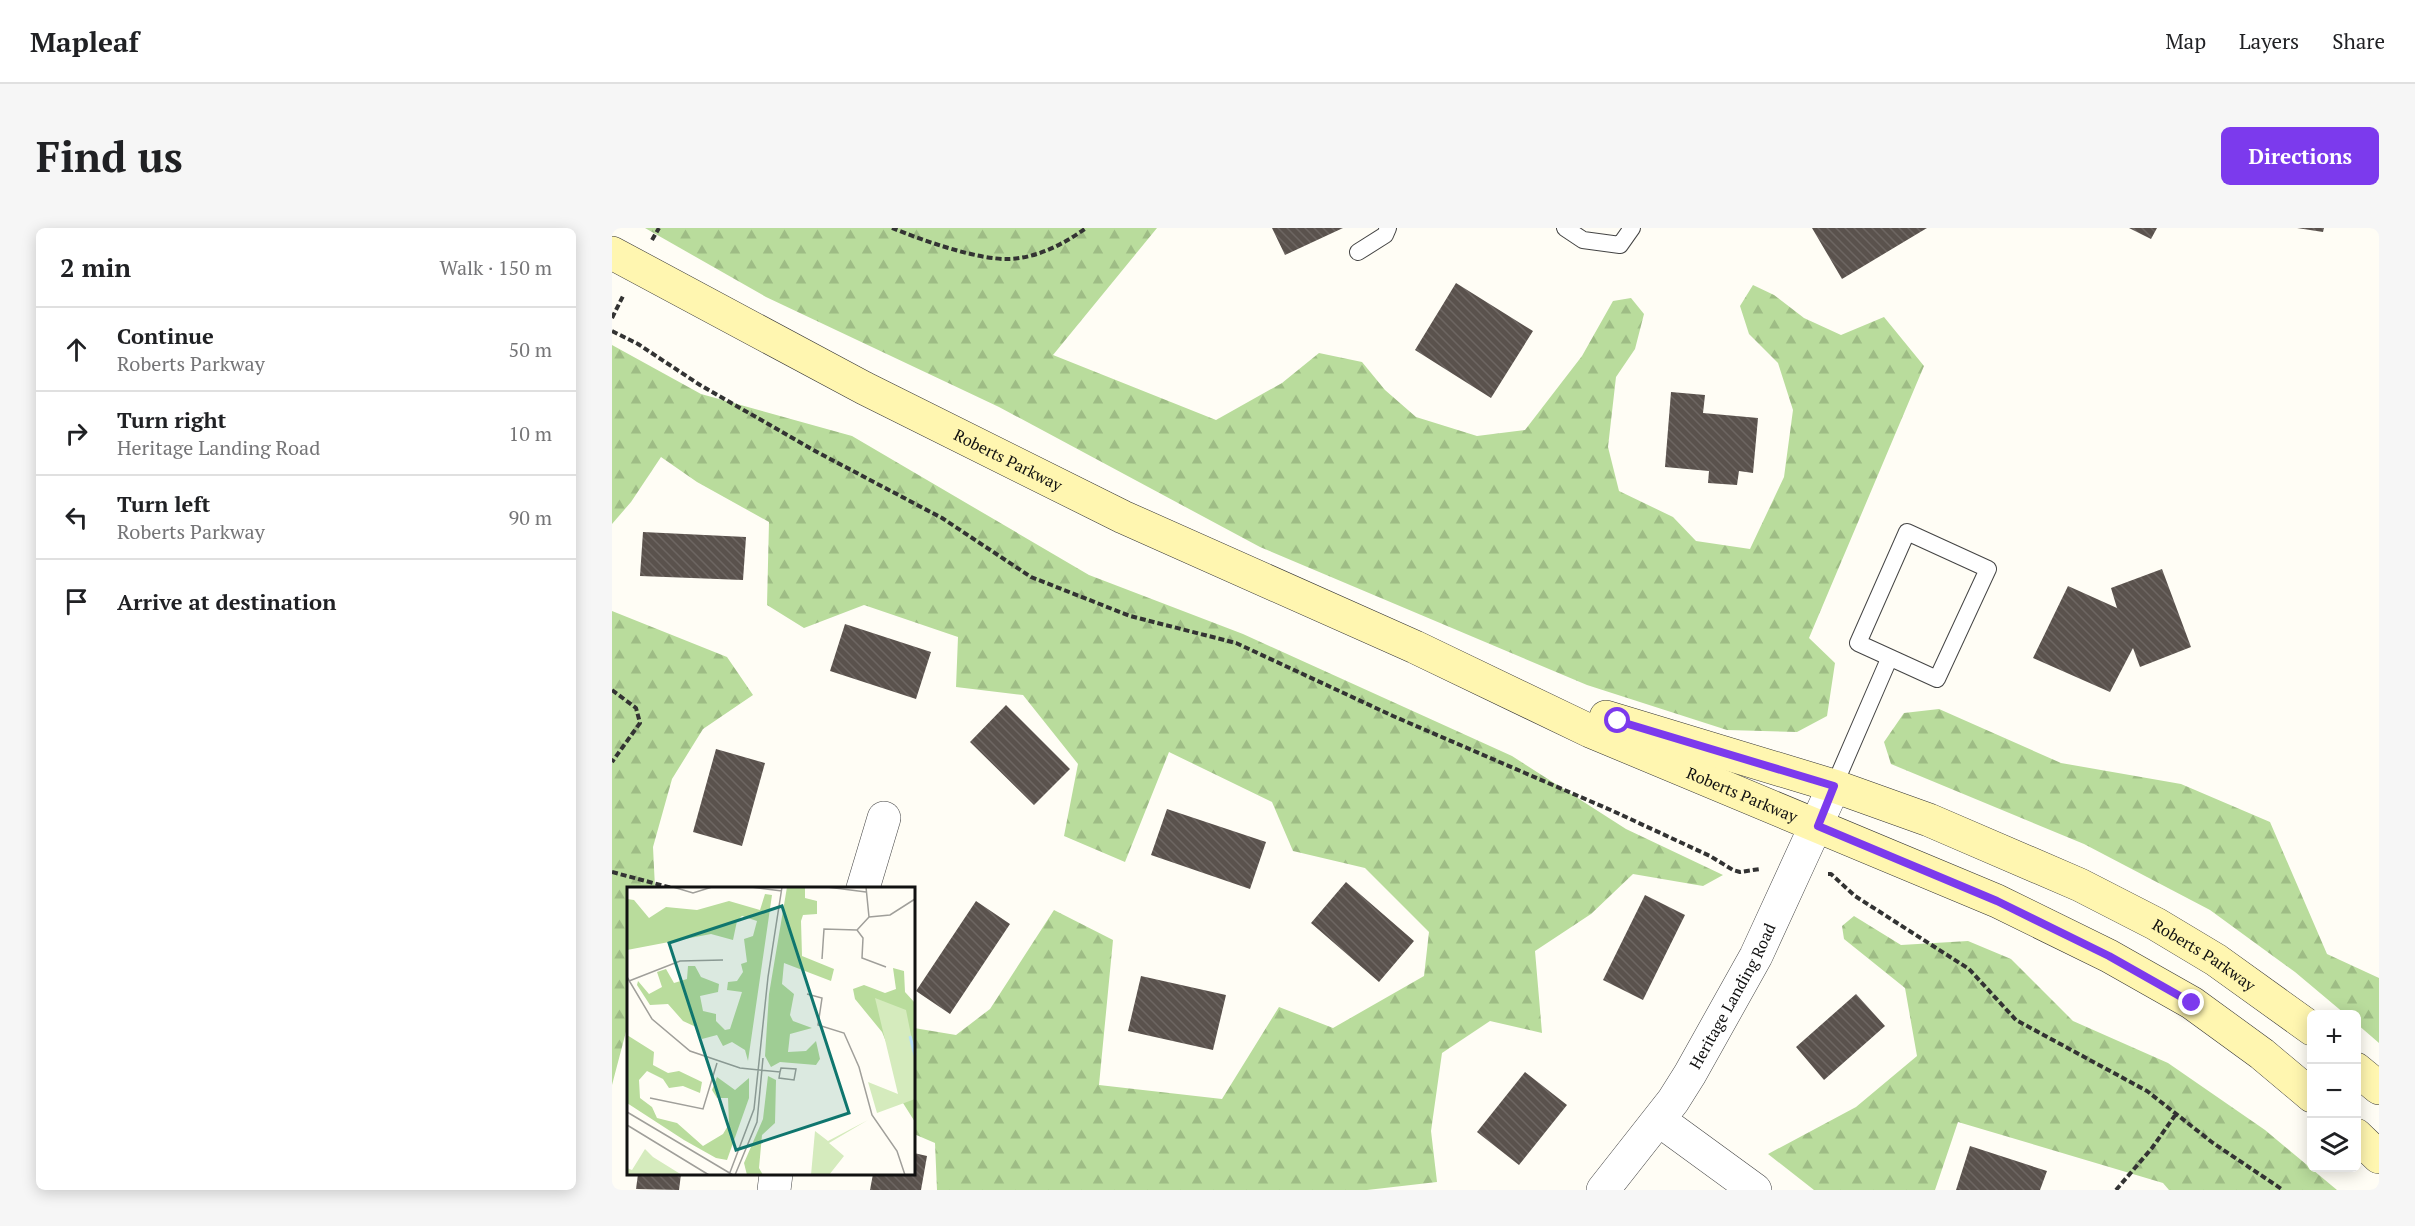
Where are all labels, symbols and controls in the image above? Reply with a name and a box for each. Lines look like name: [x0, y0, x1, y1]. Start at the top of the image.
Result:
text: Mapleaf: [30, 23, 139, 60]
text: Map: [2165, 27, 2206, 55]
text: Layers: [2239, 27, 2299, 55]
text: Share: [2332, 27, 2385, 55]
button: Directions: [2221, 127, 2379, 185]
text: Find us: [36, 128, 183, 184]
text: 2 min: [60, 250, 131, 284]
text: Walk · 150 m: [440, 254, 552, 281]
text: Continue: [117, 321, 214, 350]
icon: ahead: [60, 333, 93, 366]
text: 50 m: [509, 336, 552, 363]
text: Roberts Parkway: [117, 350, 265, 377]
text: Turn right: [117, 405, 226, 434]
icon: right: [60, 417, 93, 450]
text: 10 m: [509, 420, 552, 447]
street label: Roberts Parkway: [950, 424, 1067, 496]
text: Heritage Landing Road: [117, 434, 320, 461]
text: Turn left: [117, 489, 210, 518]
icon: left: [60, 501, 93, 534]
text: 90 m: [509, 504, 552, 531]
text: Roberts Parkway: [117, 518, 265, 545]
icon: arrive: [60, 585, 93, 618]
text: Arrive at destination: [117, 587, 336, 616]
route start: [1604, 707, 1630, 733]
street label: Roberts Parkway: [1683, 762, 1802, 828]
inset map: [627, 887, 915, 1175]
street label: Roberts Parkway: [2149, 913, 2261, 996]
street label: Heritage Landing Road: [1684, 919, 1781, 1073]
route end: [2178, 989, 2204, 1015]
map controls: [2307, 1010, 2361, 1172]
button: +: [2307, 1010, 2361, 1064]
button: −: [2307, 1064, 2361, 1118]
button: layers: [2307, 1118, 2361, 1172]

